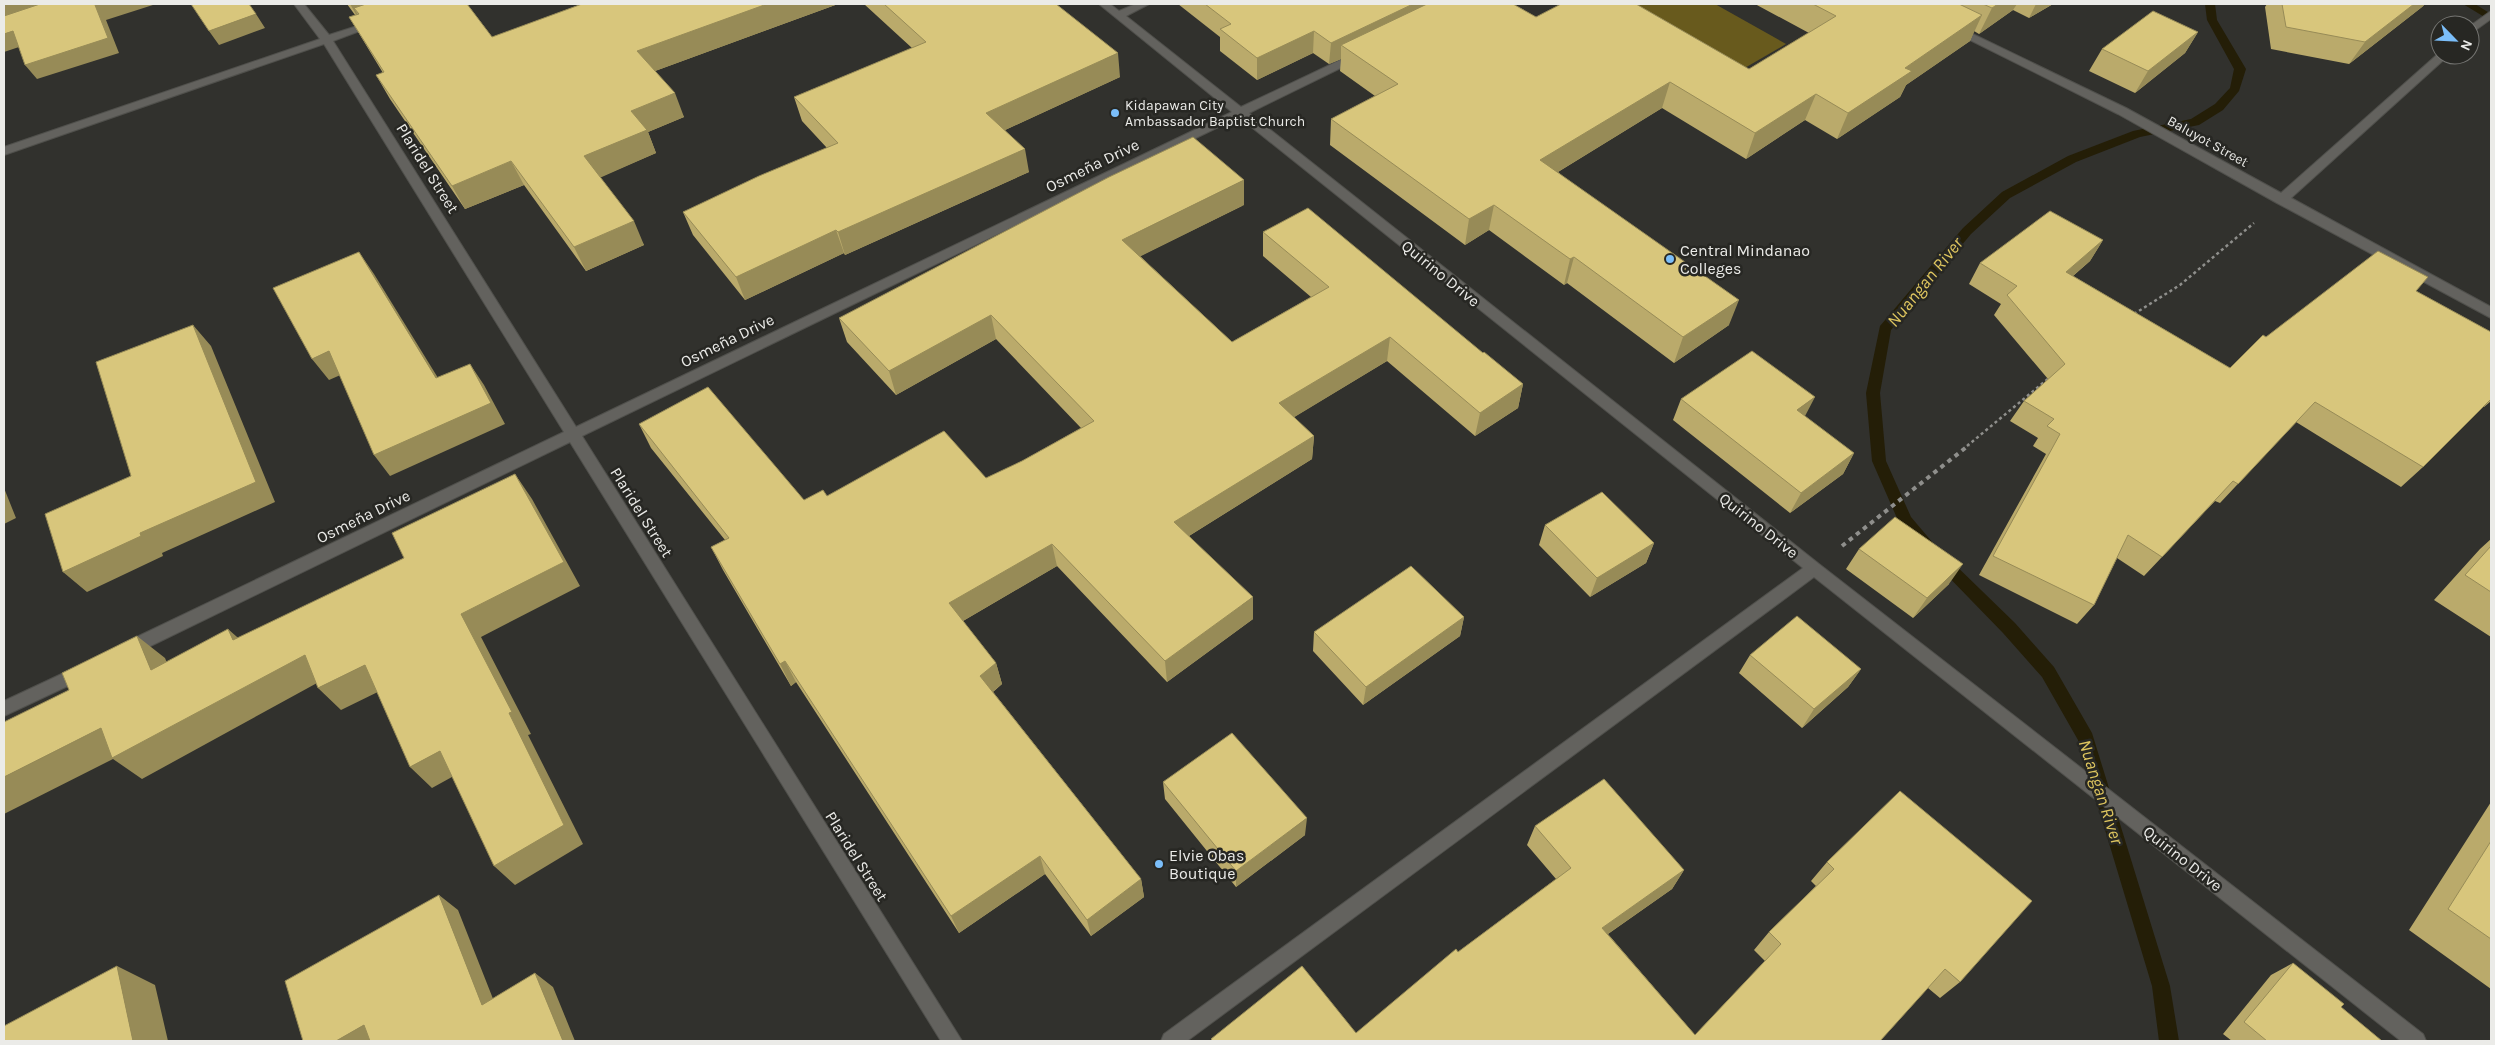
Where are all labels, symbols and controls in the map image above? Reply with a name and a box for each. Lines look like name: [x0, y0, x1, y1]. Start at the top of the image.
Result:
north arrow: [2430, 15, 2480, 65]
text: N: [2457, 37, 2476, 53]
place label: Kidapawan City Ambassador Baptist Church: [1125, 97, 1305, 130]
marker: Kidapawan City Ambassador Baptist Church: [1109, 107, 1121, 119]
street label: Baluyot Street: [2164, 112, 2251, 171]
street label: Plaridel Street: [392, 120, 463, 217]
street label: Osmeña Drive: [1042, 135, 1142, 196]
water label: Nuangan River: [1882, 232, 1968, 331]
street label: Quirino Drive: [1398, 236, 1484, 311]
place label: Central Mindanao Colleges: [1680, 241, 1810, 278]
marker: Central Mindanao Colleges: [1664, 253, 1676, 265]
street label: Osmeña Drive: [677, 310, 777, 371]
street label: Plaridel Street: [606, 464, 677, 561]
street label: Osmeña Drive: [313, 486, 413, 547]
street label: Quirino Drive: [1715, 489, 1802, 562]
water label: Nuangan River: [2074, 737, 2129, 848]
street label: Plaridel Street: [821, 808, 892, 905]
street label: Quirino Drive: [2139, 822, 2226, 895]
place label: Elvie Obas Boutique: [1169, 846, 1244, 883]
marker: Elvie Obas Boutique: [1153, 858, 1165, 870]

